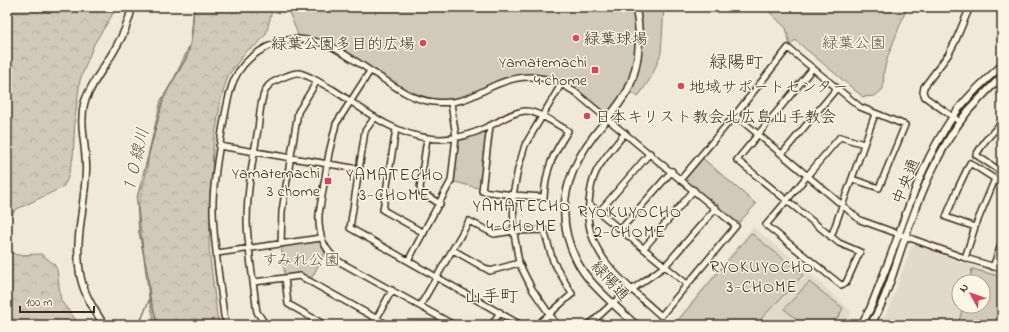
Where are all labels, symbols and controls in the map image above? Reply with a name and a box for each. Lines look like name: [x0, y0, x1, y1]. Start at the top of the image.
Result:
place label: 緑葉球場: [584, 28, 648, 52]
park label: 緑葉公園: [822, 32, 886, 56]
place label: 緑葉公園多目的広場: [271, 33, 415, 57]
marker: 緑葉球場: [571, 33, 581, 43]
marker: 緑葉公園多目的広場: [418, 38, 428, 48]
place label: Yamatemachi 4 chome: [499, 51, 588, 93]
district label: 緑陽町: [709, 51, 763, 77]
marker: Yamatemachi 4 chome: [590, 65, 600, 75]
place label: 地域サポートセンター: [689, 76, 848, 100]
marker: 地域サポートセンター: [676, 81, 686, 91]
place label: 日本キリスト教会北広島山手教会: [595, 106, 836, 130]
marker: 日本キリスト教会北広島山手教会: [582, 111, 592, 121]
water label: １０線川: [117, 125, 156, 197]
street label: 中央通: [887, 155, 927, 209]
place label: Yamatemachi 3 chome: [232, 162, 321, 204]
district label: YAMATECHO 3-CHOME: [346, 163, 444, 208]
marker: Yamatemachi 3 chome: [323, 176, 333, 186]
district label: YAMATECHO 4-CHOME: [473, 194, 571, 239]
district label: RYOKUYOCHO 2-CHOME: [578, 200, 682, 245]
park label: すみれ公園: [262, 249, 340, 273]
district label: RYOKUYOCHO 3-CHOME: [710, 255, 814, 300]
street label: 緑陽通: [584, 256, 635, 307]
north arrow: [951, 274, 991, 314]
text: N: [956, 280, 973, 296]
district label: 山手町: [464, 285, 518, 311]
scale bar: [20, 288, 94, 314]
text: 100 m: [26, 294, 53, 312]

